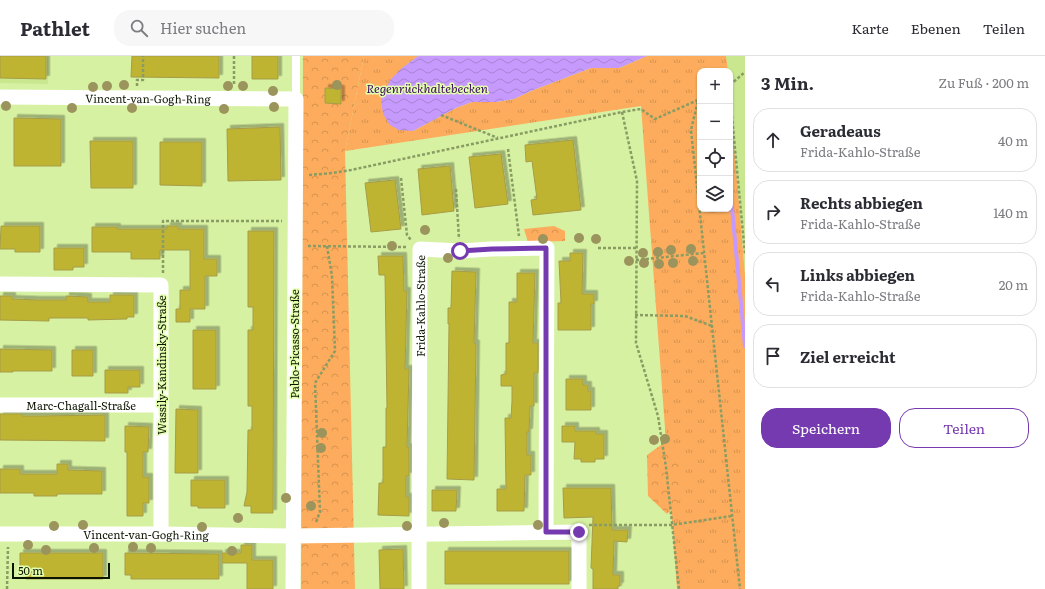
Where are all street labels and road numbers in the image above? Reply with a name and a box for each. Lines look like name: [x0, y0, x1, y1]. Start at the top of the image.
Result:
street label: Vincent-van-Gogh-Ring: [85, 90, 212, 106]
street label: Frida-Kahlo-Straße: [412, 255, 428, 357]
street label: Pablo-Picasso-Straße: [286, 289, 302, 399]
street label: Wassily-Kandinsky-Straße: [153, 295, 169, 435]
street label: Marc-Chagall-Straße: [26, 397, 136, 413]
street label: Vincent-van-Gogh-Ring: [83, 526, 210, 543]

